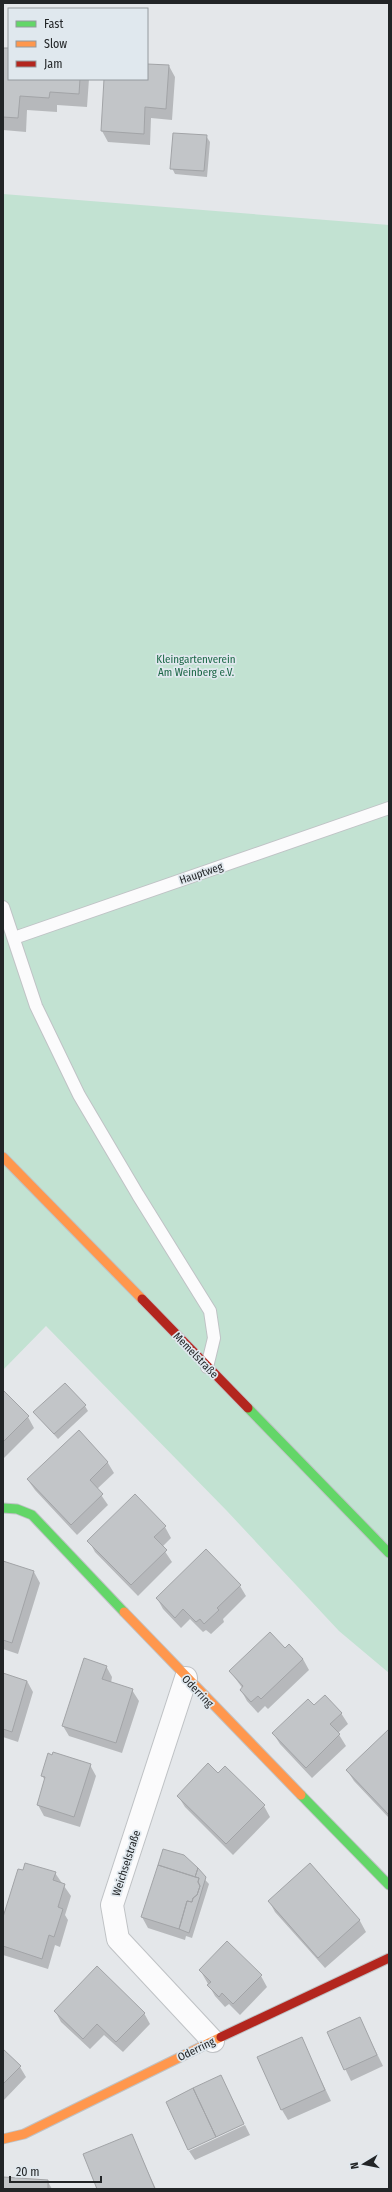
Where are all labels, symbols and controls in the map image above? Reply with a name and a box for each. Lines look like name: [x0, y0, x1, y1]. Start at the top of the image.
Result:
legend: [8, 8, 148, 80]
text: Fast: [44, 17, 63, 31]
text: Slow: [44, 37, 67, 51]
text: Jam: [44, 57, 62, 71]
park label: Kleingartenverein Am Weinberg e.V.: [156, 653, 236, 679]
street label: Hauptweg: [178, 860, 225, 887]
street label: Memelstraße: [171, 1330, 221, 1381]
street label: Oderring: [179, 1673, 217, 1711]
street label: Weichselstraße: [110, 1829, 143, 1898]
street label: Oderring: [176, 2035, 218, 2064]
north arrow: [344, 2144, 384, 2184]
scale bar: [10, 2158, 101, 2184]
text: N: [348, 2161, 362, 2170]
text: 20 m: [16, 2165, 40, 2179]

